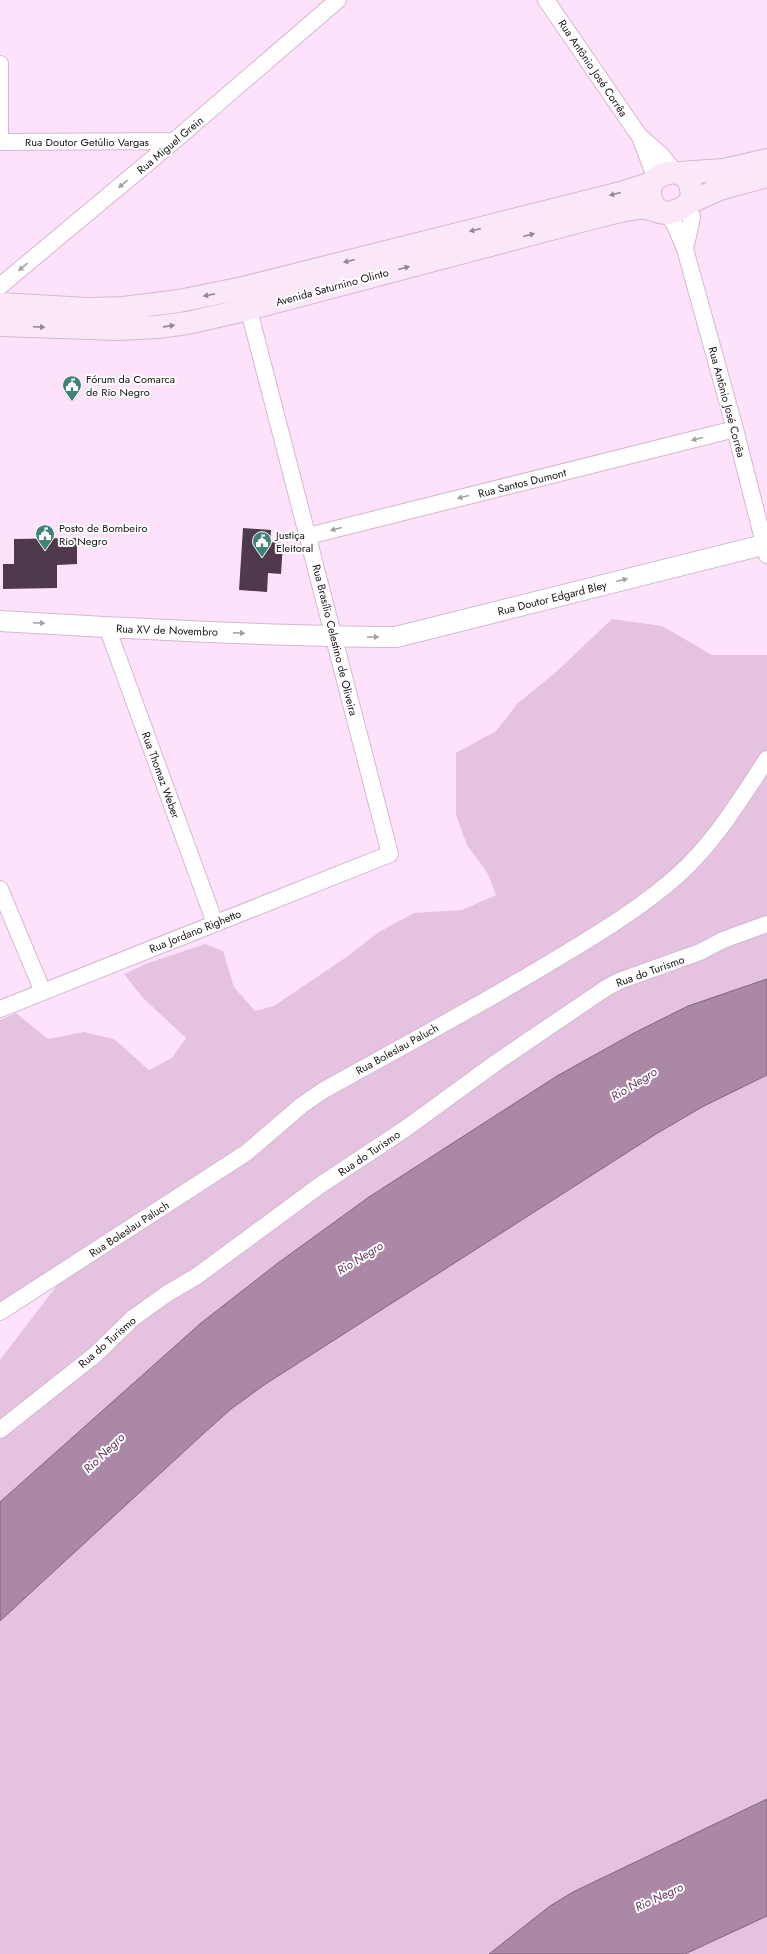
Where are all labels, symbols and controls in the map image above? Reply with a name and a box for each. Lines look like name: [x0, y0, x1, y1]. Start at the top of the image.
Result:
street label: Rua Antônio José Corrêa: [554, 16, 632, 120]
street label: Rua Miguel Grein: [133, 112, 207, 178]
street label: Rua Doutor Getúlio Vargas: [25, 134, 149, 150]
one-way arrow: [117, 180, 128, 189]
one-way arrow: [608, 192, 621, 198]
one-way arrow: [469, 227, 481, 233]
one-way arrow: [523, 231, 536, 237]
one-way arrow: [343, 259, 355, 265]
one-way arrow: [18, 263, 28, 272]
street label: Avenida Saturnino Olinto: [274, 264, 390, 310]
one-way arrow: [398, 265, 410, 271]
one-way arrow: [203, 292, 215, 298]
one-way arrow: [33, 323, 45, 330]
one-way arrow: [163, 323, 175, 329]
street label: Rua Antônio José Corrêa: [705, 345, 749, 459]
place label: Fórum da Comarca de Rio Negro: [86, 371, 175, 400]
public building icon: Fórum da Comarca de Rio Negro: [61, 374, 83, 402]
one-way arrow: [691, 436, 704, 442]
street label: Rua Santos Dumont: [476, 464, 568, 502]
one-way arrow: [456, 495, 469, 501]
place label: Posto de Bombeiro Rio Negro: [59, 520, 147, 549]
public building icon: Posto de Bombeiro Rio Negro: [34, 523, 56, 551]
one-way arrow: [330, 526, 343, 532]
place label: Justiça Eleitoral: [274, 527, 313, 556]
public building icon: Justiça Eleitoral: [251, 530, 273, 558]
street label: Rua Brasílio Celestino de Oliveira: [308, 563, 362, 717]
street label: Rua Doutor Edgard Bley: [496, 577, 608, 619]
one-way arrow: [616, 577, 629, 583]
one-way arrow: [33, 620, 45, 627]
street label: Rua XV de Novembro: [116, 620, 218, 640]
one-way arrow: [233, 629, 245, 636]
one-way arrow: [367, 634, 380, 640]
street label: Rua Thomaz Weber: [138, 729, 184, 821]
street label: Rua Jordano Righetto: [147, 905, 243, 957]
street label: Rua do Turismo: [614, 951, 686, 991]
street label: Rua Boleslau Paluch: [353, 1020, 441, 1078]
water label: Rio Negro: [607, 1062, 661, 1105]
street label: Rua do Turismo: [335, 1126, 403, 1180]
street label: Rua Boleslau Paluch: [86, 1197, 172, 1261]
water label: Rio Negro: [333, 1236, 387, 1279]
street label: Rua do Turismo: [75, 1312, 139, 1372]
water label: Rio Negro: [79, 1428, 129, 1477]
water label: Rio Negro: [632, 1878, 687, 1916]

